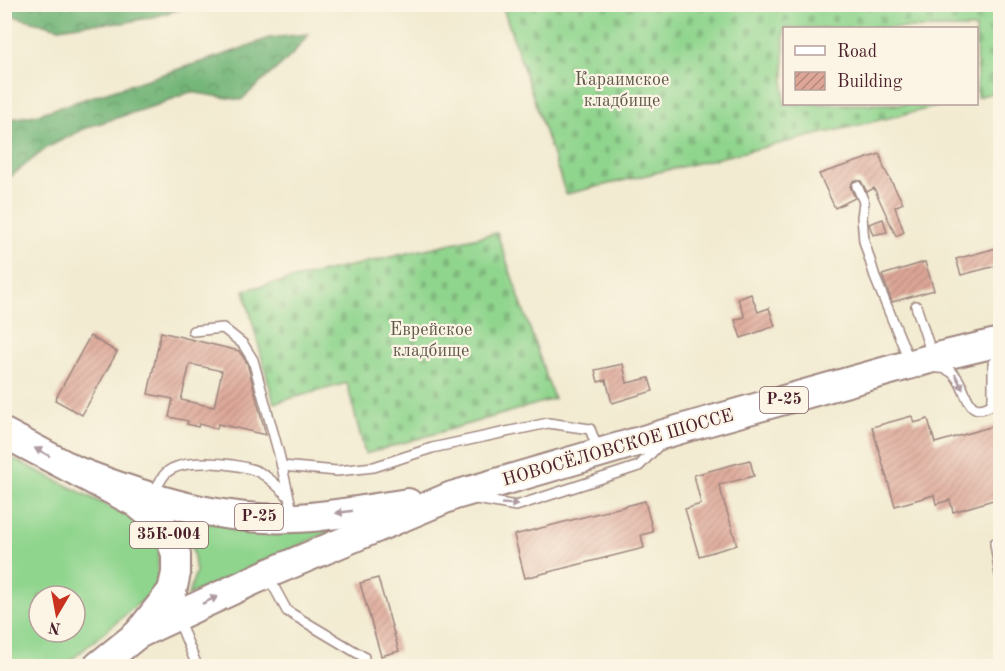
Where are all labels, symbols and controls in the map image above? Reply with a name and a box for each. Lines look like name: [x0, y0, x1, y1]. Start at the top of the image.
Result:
legend: [783, 27, 978, 105]
text: Road: [837, 43, 877, 61]
park label: Караимское кладбище: [575, 71, 669, 110]
text: Building: [837, 73, 903, 91]
park label: Еврейское кладбище: [390, 321, 472, 360]
one-way arrow: [953, 373, 963, 391]
road number: Р-25: [760, 387, 808, 413]
street label: НОВОСЁЛОВСКОЕ ШОССЕ: [500, 403, 736, 490]
one-way arrow: [33, 448, 50, 457]
one-way arrow: [501, 499, 520, 508]
road number: Р-25: [235, 504, 283, 530]
one-way arrow: [334, 507, 353, 517]
road number: 35К-004: [130, 522, 208, 548]
north arrow: [27, 584, 87, 644]
one-way arrow: [202, 596, 219, 605]
text: N: [47, 618, 62, 636]

